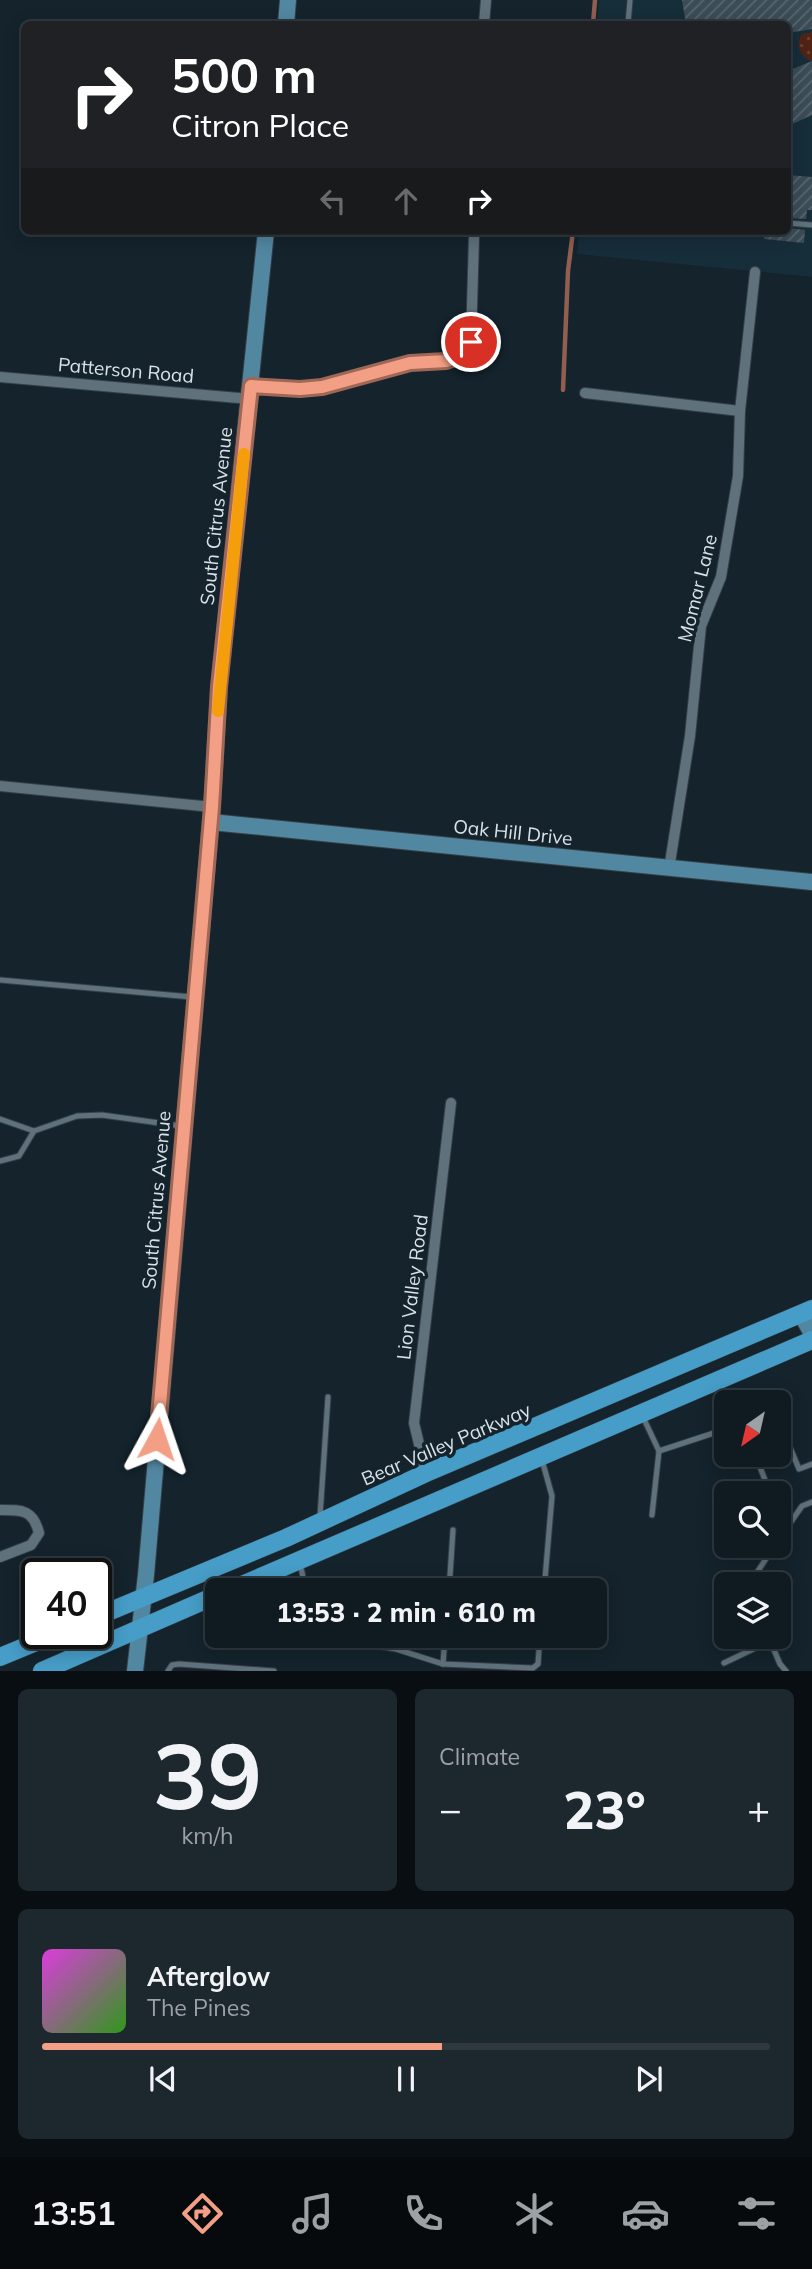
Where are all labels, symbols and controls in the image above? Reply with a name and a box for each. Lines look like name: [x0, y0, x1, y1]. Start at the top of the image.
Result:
text: 500 m: [171, 44, 317, 105]
icon: right: [56, 49, 147, 140]
text: Citron Place: [171, 105, 349, 145]
icon: left: [314, 182, 352, 220]
icon: ahead: [387, 182, 425, 220]
icon: right: [460, 182, 498, 220]
pin: [441, 312, 501, 372]
icon: arrive: [452, 323, 490, 361]
street label: Patterson Road: [57, 352, 195, 388]
street label: South Citrus Avenue: [195, 426, 237, 606]
street label: Momar Lane: [672, 532, 722, 644]
street label: Oak Hill Drive: [452, 814, 574, 850]
street label: South Citrus Avenue: [136, 1110, 176, 1290]
street label: Lion Valley Road: [391, 1213, 433, 1361]
north arrow: [714, 1390, 791, 1466]
map controls: [714, 1390, 791, 1649]
street label: Bear Valley Parkway: [358, 1397, 534, 1491]
position arrow: [120, 1402, 194, 1476]
button: search: [714, 1481, 791, 1558]
speed limit sign: 40: [21, 1558, 112, 1649]
button: layers: [714, 1572, 791, 1649]
text: 13:53 · 2 min · 610 m: [276, 1596, 536, 1629]
text: 39: [153, 1718, 262, 1832]
text: Climate: [439, 1742, 520, 1771]
text: 23°: [563, 1777, 646, 1842]
text: −: [439, 1785, 462, 1833]
text: +: [747, 1785, 770, 1833]
text: km/h: [181, 1821, 234, 1850]
text: Afterglow: [147, 1960, 270, 1993]
text: The Pines: [147, 1993, 251, 2022]
icon: previous: [144, 2060, 182, 2098]
icon: pause: [387, 2060, 425, 2098]
icon: next: [630, 2060, 668, 2098]
icon: directions: [178, 2189, 227, 2238]
icon: music: [288, 2189, 337, 2238]
icon: phone: [399, 2189, 448, 2238]
icon: climate: [510, 2189, 559, 2238]
icon: car: [621, 2189, 670, 2238]
icon: filters: [732, 2189, 781, 2238]
text: 13:51: [31, 2193, 116, 2233]

